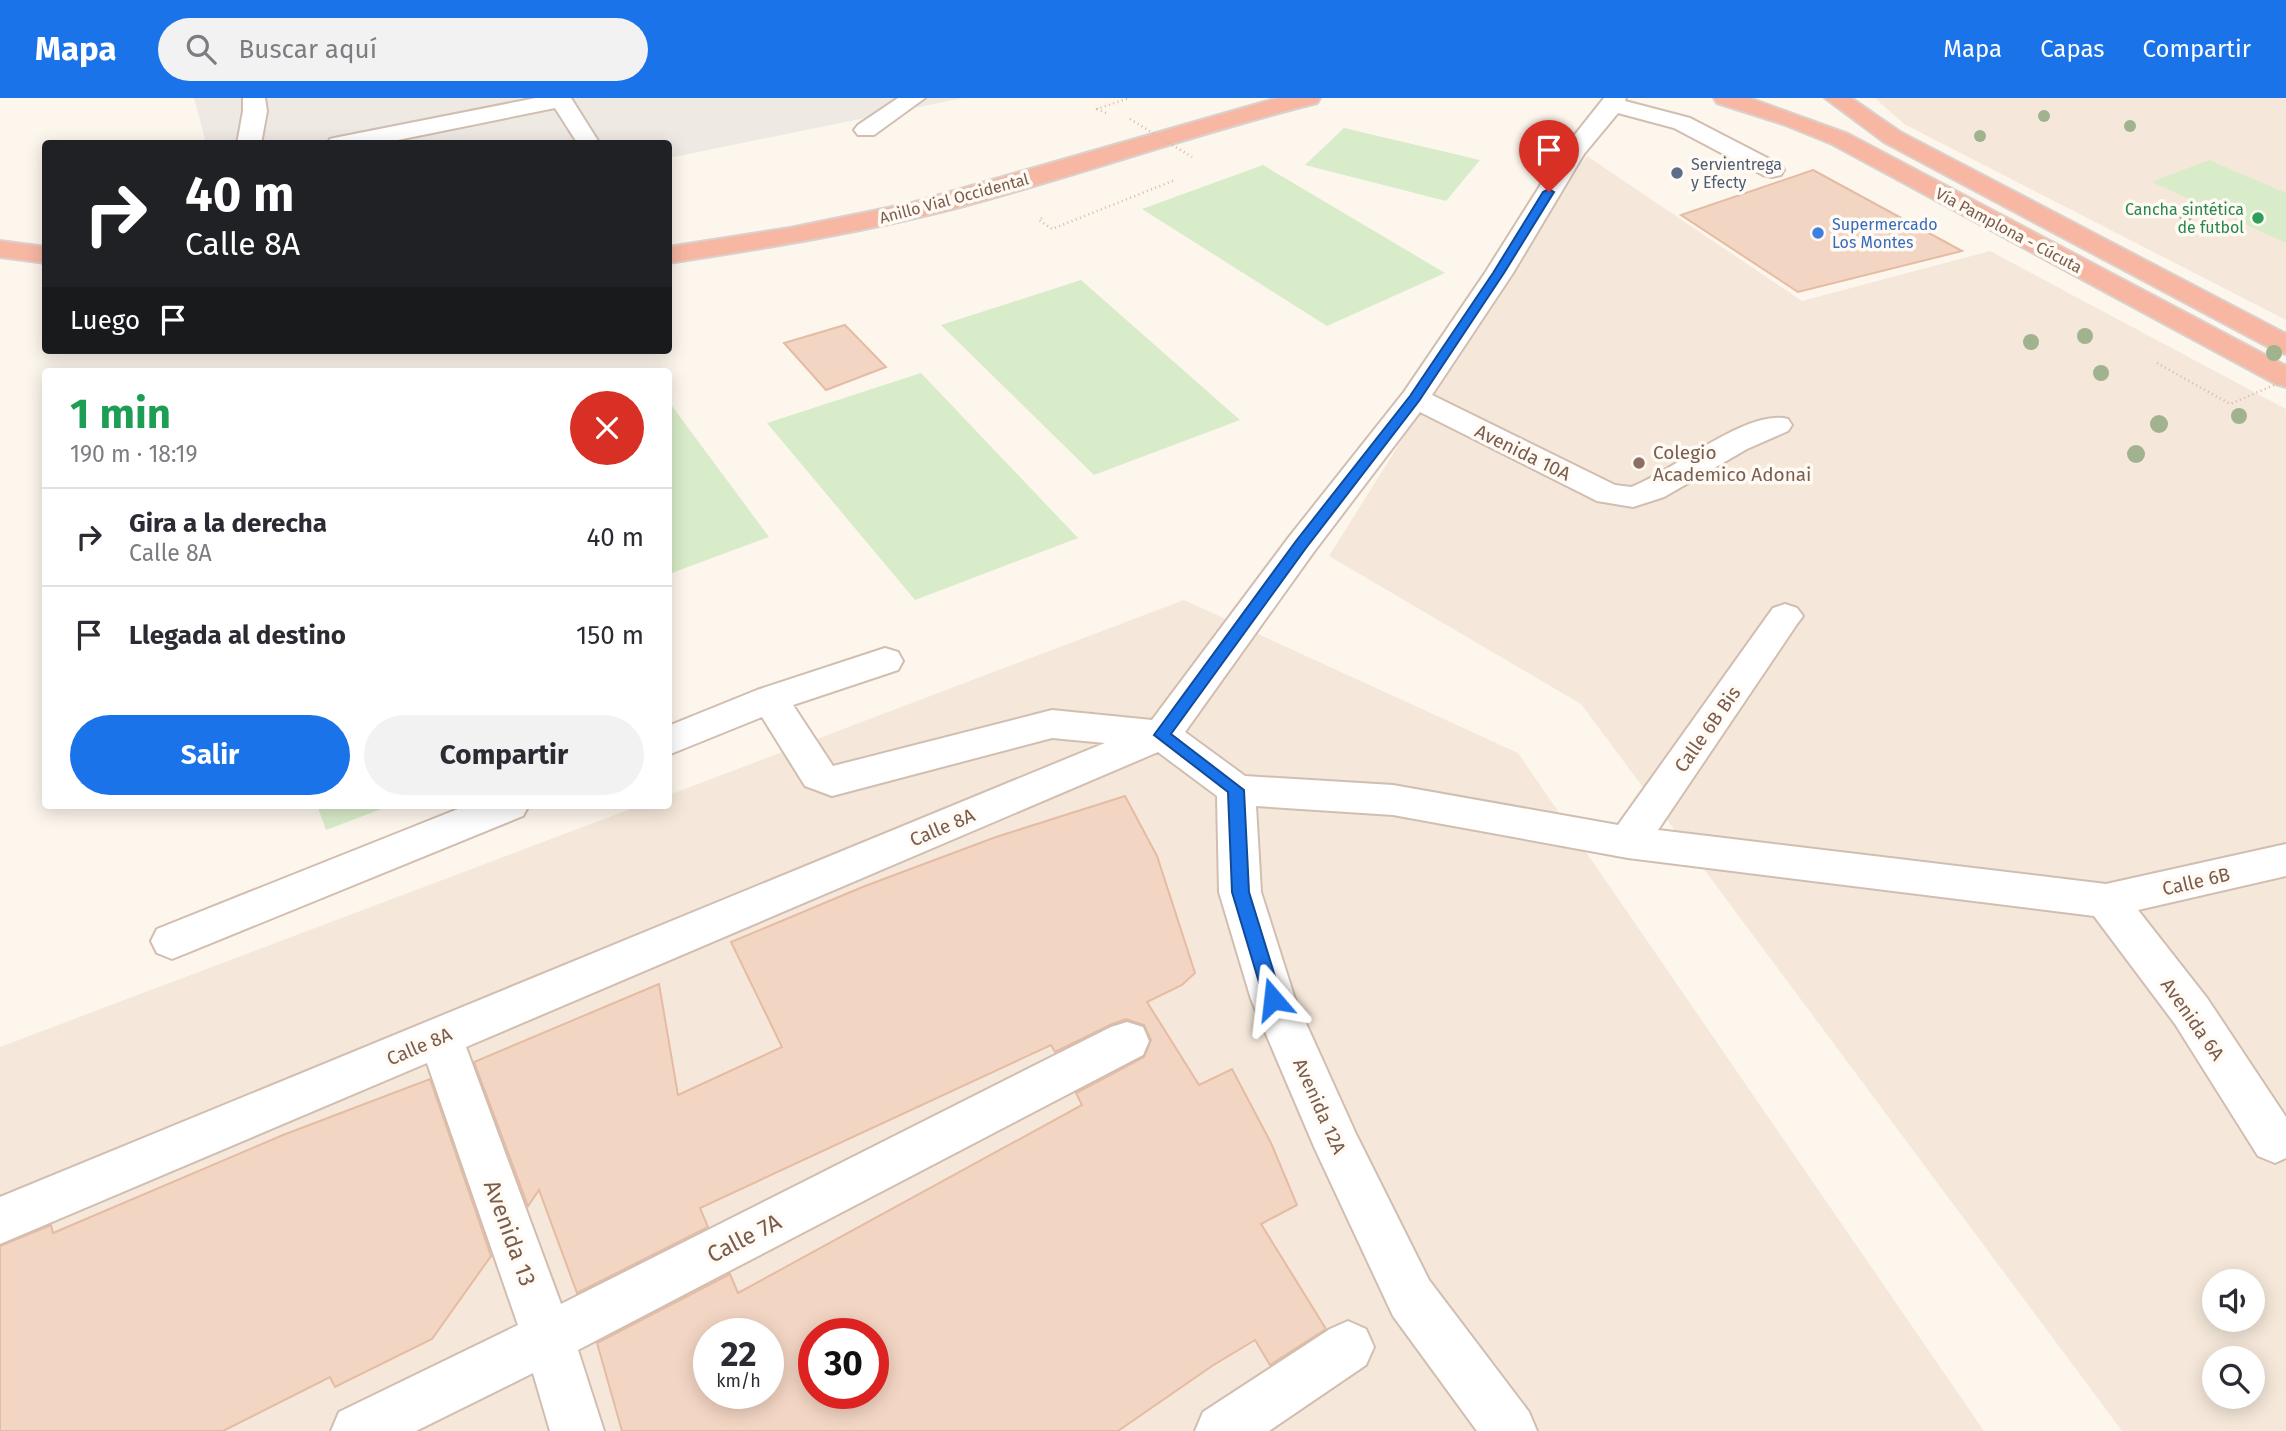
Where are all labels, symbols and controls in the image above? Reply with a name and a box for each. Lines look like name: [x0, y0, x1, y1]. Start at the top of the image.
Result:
search box: [158, 18, 648, 81]
text: Mapa: [35, 29, 116, 69]
icon: search: [182, 30, 220, 68]
text: Buscar aquí: [238, 34, 377, 65]
text: Mapa: [1943, 35, 2002, 63]
text: Capas: [2040, 35, 2104, 63]
text: Compartir: [2142, 35, 2251, 63]
pin: [1519, 120, 1579, 192]
icon: arrive: [1530, 131, 1568, 169]
place label: Servientrega y Efecty: [1691, 155, 1782, 192]
text: 40 m: [185, 165, 294, 224]
marker: Servientrega y Efecty: [1669, 165, 1685, 181]
icon: right: [70, 168, 161, 259]
street label: Anillo Vial Occidental: [877, 169, 1031, 228]
street label: Vía Pamplona - Cúcuta: [1932, 184, 2085, 277]
place label: Cancha sintética de futbol: [2125, 200, 2244, 237]
marker: Cancha sintética de futbol: [2250, 210, 2266, 226]
place label: Supermercado Los Montes: [1832, 215, 1938, 252]
text: Calle 8A: [185, 225, 300, 263]
marker: Supermercado Los Montes: [1810, 225, 1826, 241]
icon: arrive: [154, 301, 192, 339]
text: Luego: [70, 305, 140, 336]
text: 1 min: [70, 389, 171, 439]
button: close: [570, 391, 644, 465]
street label: Avenida 10A: [1471, 419, 1574, 486]
text: 190 m · 18:19: [70, 440, 198, 468]
place label: Colegio Academico Adonai: [1653, 441, 1811, 486]
marker: Colegio Academico Adonai: [1631, 455, 1647, 471]
text: Gira a la derecha: [129, 508, 327, 539]
icon: right: [70, 518, 108, 556]
text: 40 m: [586, 522, 644, 553]
text: Calle 8A: [129, 539, 212, 567]
icon: arrive: [70, 616, 108, 654]
text: Llegada al destino: [129, 620, 346, 651]
text: 150 m: [576, 620, 644, 651]
street label: Calle 6B Bis: [1669, 682, 1745, 777]
button: Salir: [70, 715, 350, 795]
button: Compartir: [364, 715, 644, 795]
street label: Calle 8A: [906, 803, 978, 851]
street label: Calle 6B: [2160, 863, 2232, 900]
position arrow: [1236, 962, 1310, 1036]
street label: Avenida 6A: [2156, 974, 2229, 1065]
street label: Calle 8A: [383, 1022, 455, 1070]
street label: Avenida 12A: [1288, 1055, 1351, 1158]
street label: Avenida 13: [478, 1176, 542, 1290]
street label: Calle 7A: [702, 1207, 787, 1269]
map controls: [2202, 1269, 2265, 1409]
button: sound: [2202, 1269, 2265, 1332]
speed limit sign: 30: [798, 1318, 889, 1409]
text: 22: [720, 1333, 757, 1375]
button: search: [2202, 1346, 2265, 1409]
text: km/h: [716, 1370, 761, 1392]

